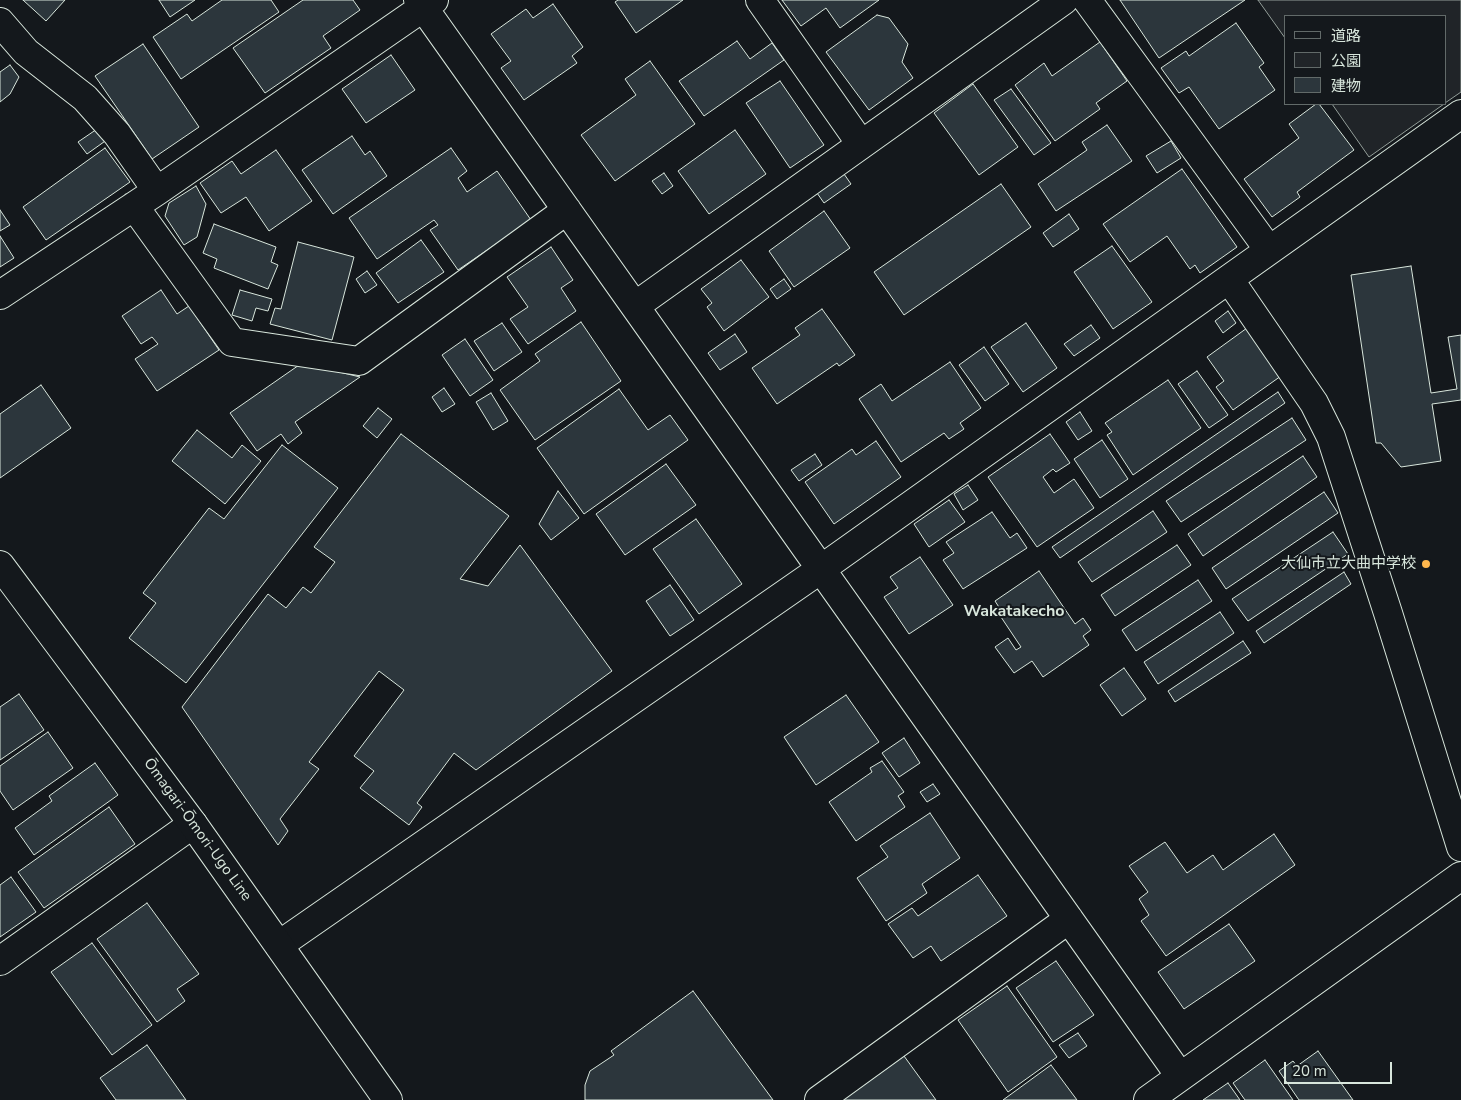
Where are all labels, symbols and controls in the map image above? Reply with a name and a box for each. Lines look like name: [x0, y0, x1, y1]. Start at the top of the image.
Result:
legend: [1284, 15, 1446, 105]
text: 道路: [1331, 26, 1361, 46]
text: 公園: [1331, 51, 1361, 71]
text: 建物: [1331, 76, 1361, 96]
place label: 大仙市立大曲中学校: [1281, 555, 1416, 573]
marker: 大仙市立大曲中学校: [1420, 558, 1432, 570]
district label: Wakatakecho: [964, 602, 1064, 622]
street label: Ōmagari-Ōmori-Ugo Line: [139, 755, 255, 905]
scale bar: [1286, 1052, 1394, 1084]
text: 20 m: [1292, 1061, 1327, 1081]

